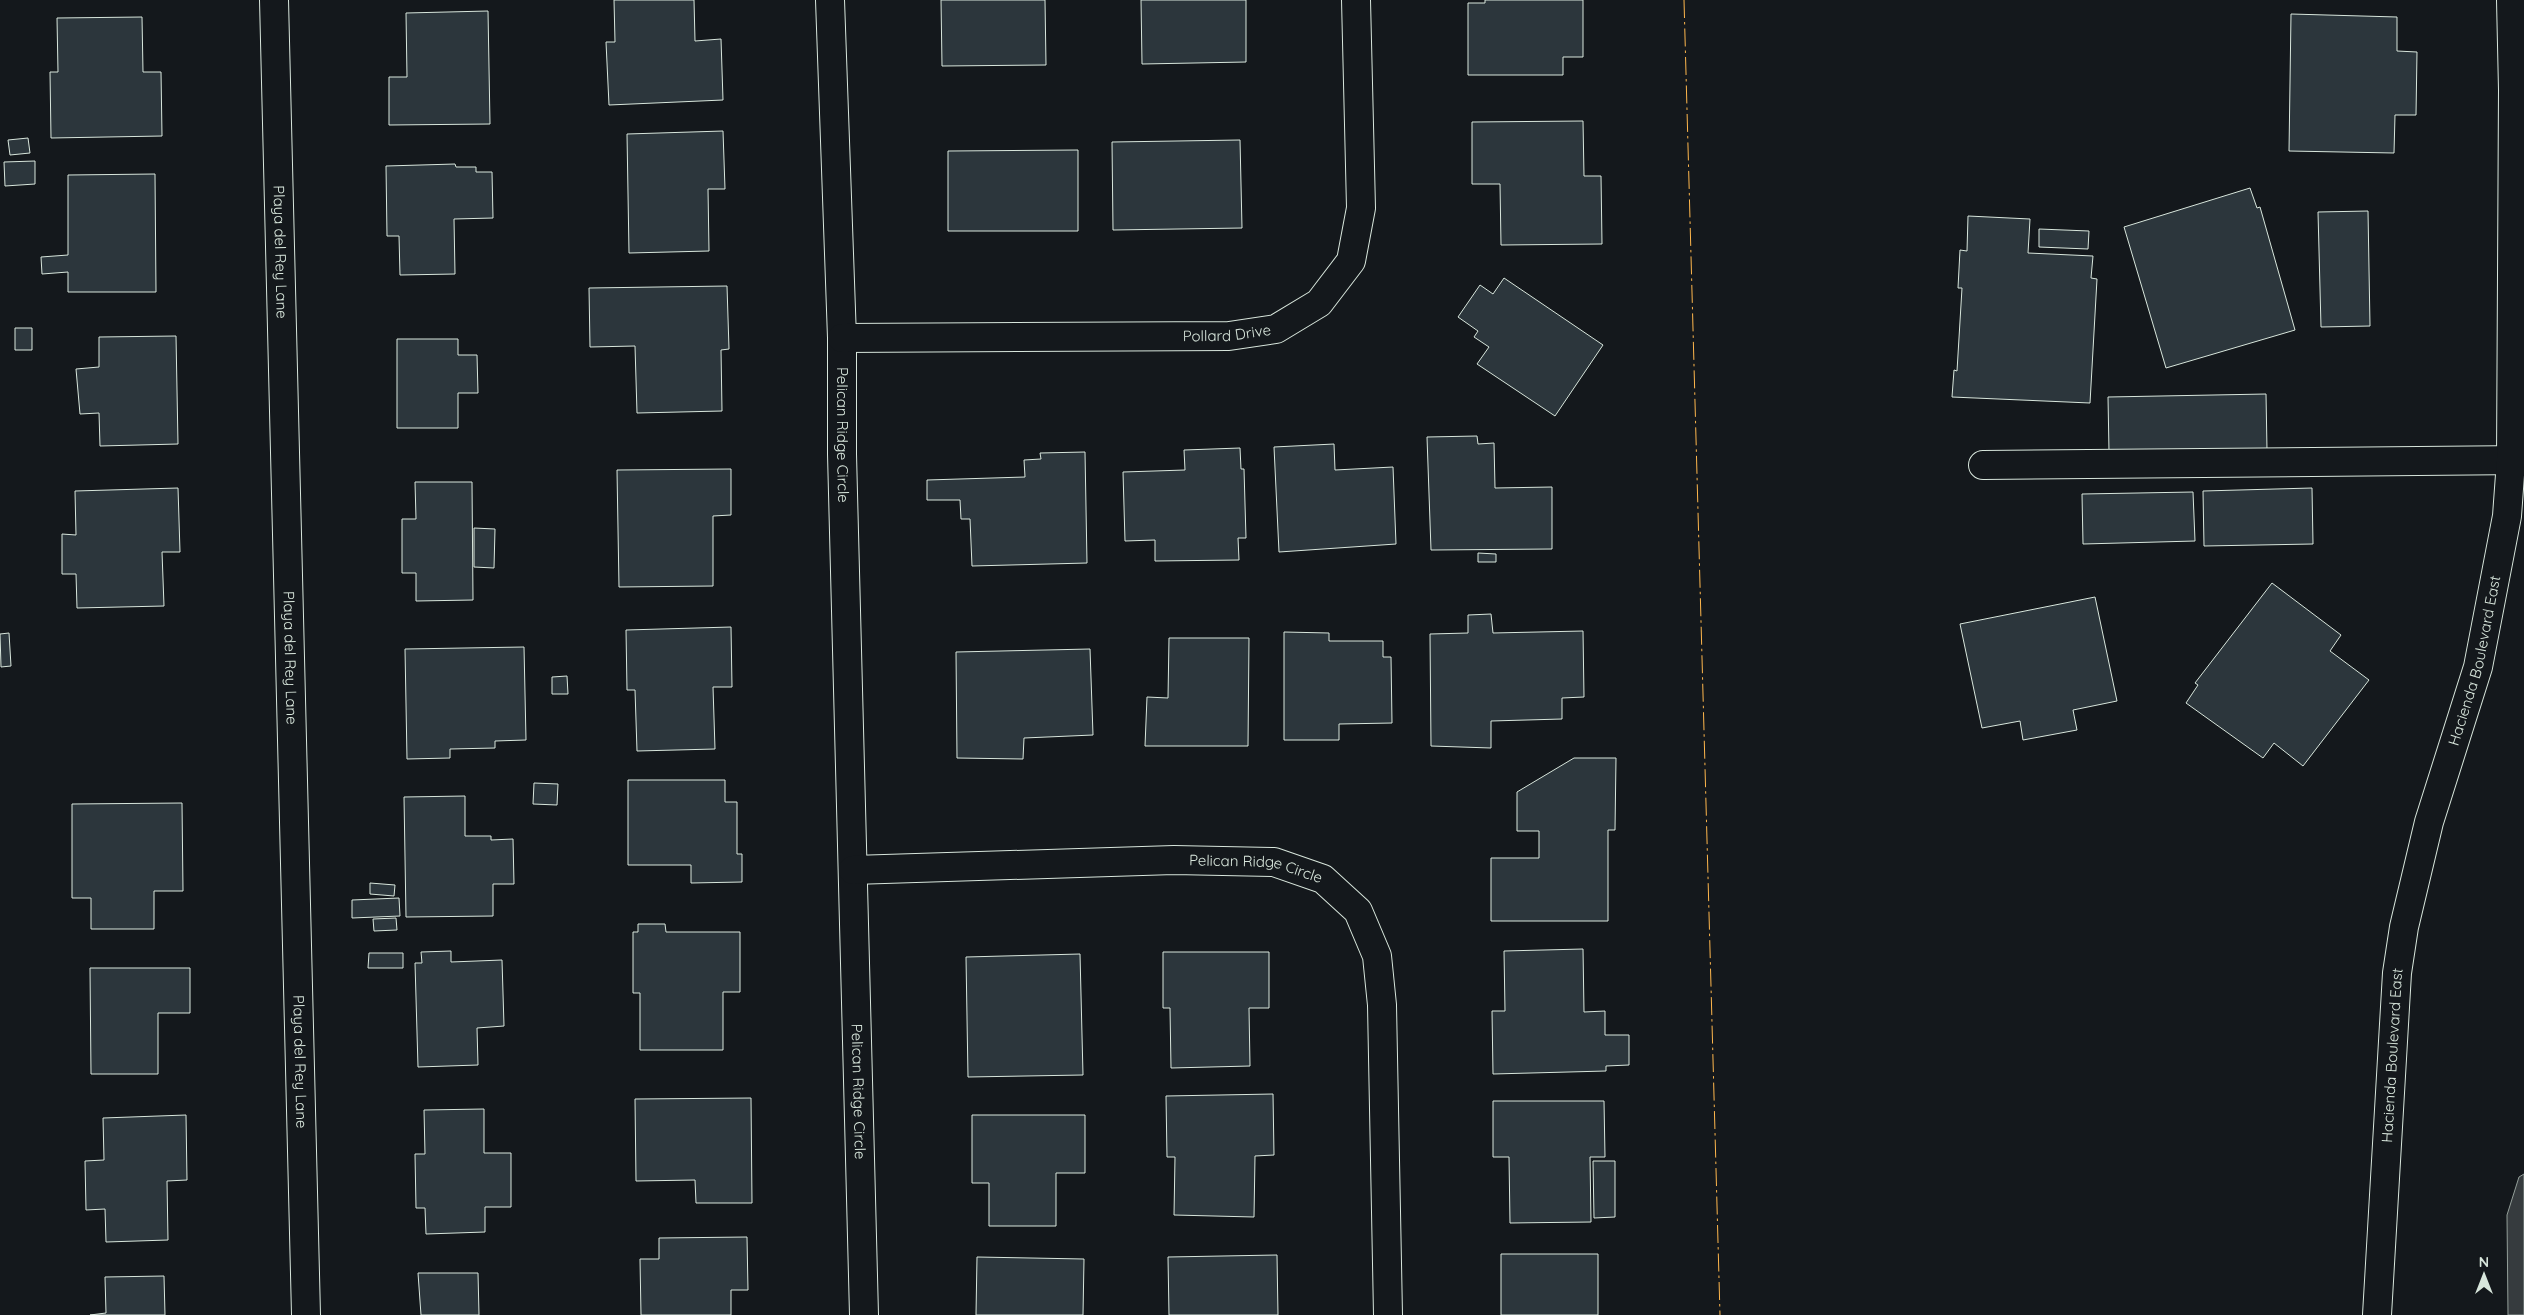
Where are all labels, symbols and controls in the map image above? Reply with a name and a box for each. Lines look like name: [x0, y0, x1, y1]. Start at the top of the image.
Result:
street label: Playa del Rey Lane: [270, 185, 292, 319]
street label: Pollard Drive: [1183, 320, 1272, 345]
street label: Pelican Ridge Circle: [833, 367, 853, 503]
street label: Hacienda Boulevard East: [2444, 574, 2504, 748]
street label: Playa del Rey Lane: [279, 591, 302, 725]
street label: Pelican Ridge Circle: [1189, 850, 1325, 887]
street label: Hacienda Boulevard East: [2377, 967, 2407, 1143]
street label: Playa del Rey Lane: [289, 995, 311, 1129]
street label: Pelican Ridge Circle: [848, 1024, 870, 1160]
north arrow: [2459, 1250, 2509, 1300]
text: N: [2479, 1253, 2489, 1271]

